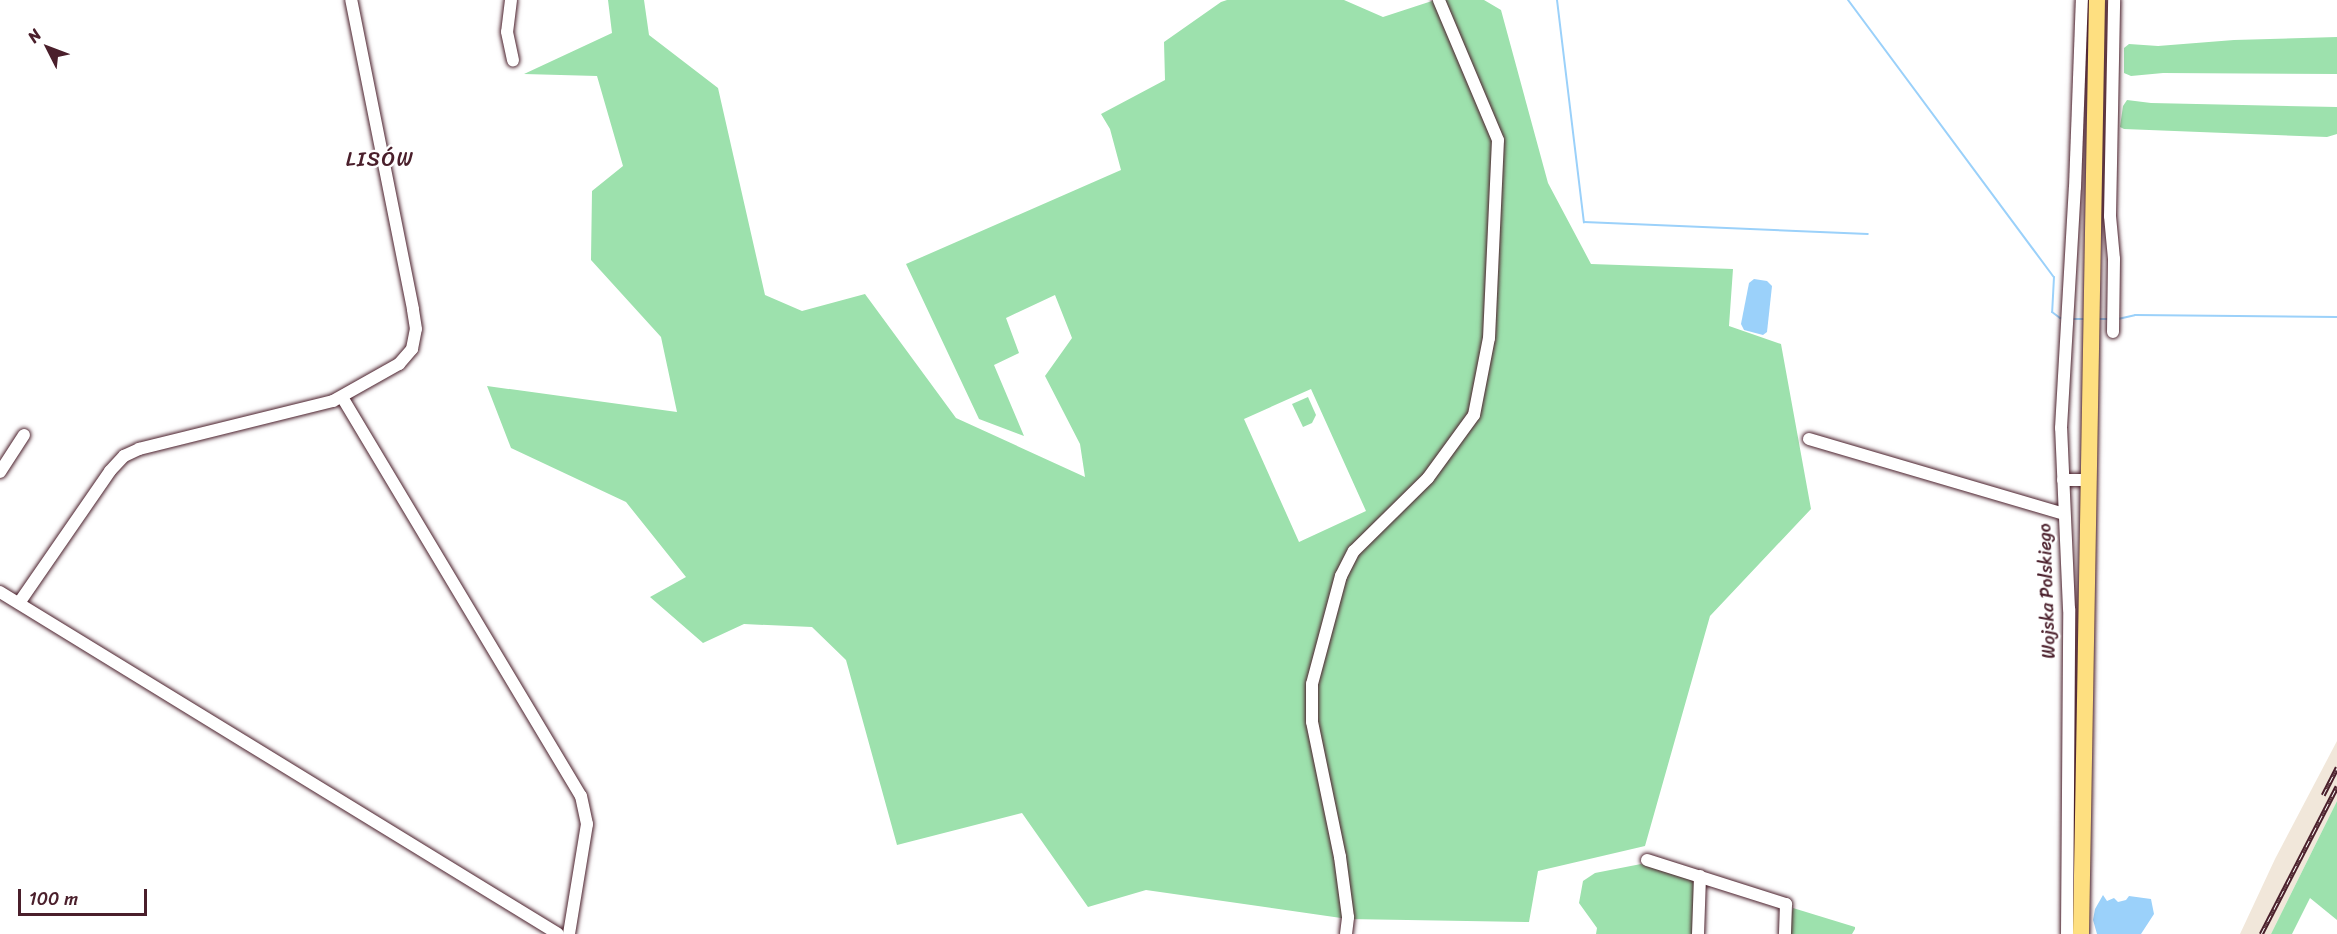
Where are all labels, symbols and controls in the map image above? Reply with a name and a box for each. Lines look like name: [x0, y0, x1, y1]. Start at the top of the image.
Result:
north arrow: [18, 18, 78, 78]
text: N: [20, 22, 49, 49]
district label: LISÓW: [345, 146, 415, 172]
street label: Wojska Polskiego: [2034, 523, 2060, 659]
scale bar: [21, 877, 150, 915]
text: 100 m: [29, 883, 78, 915]

